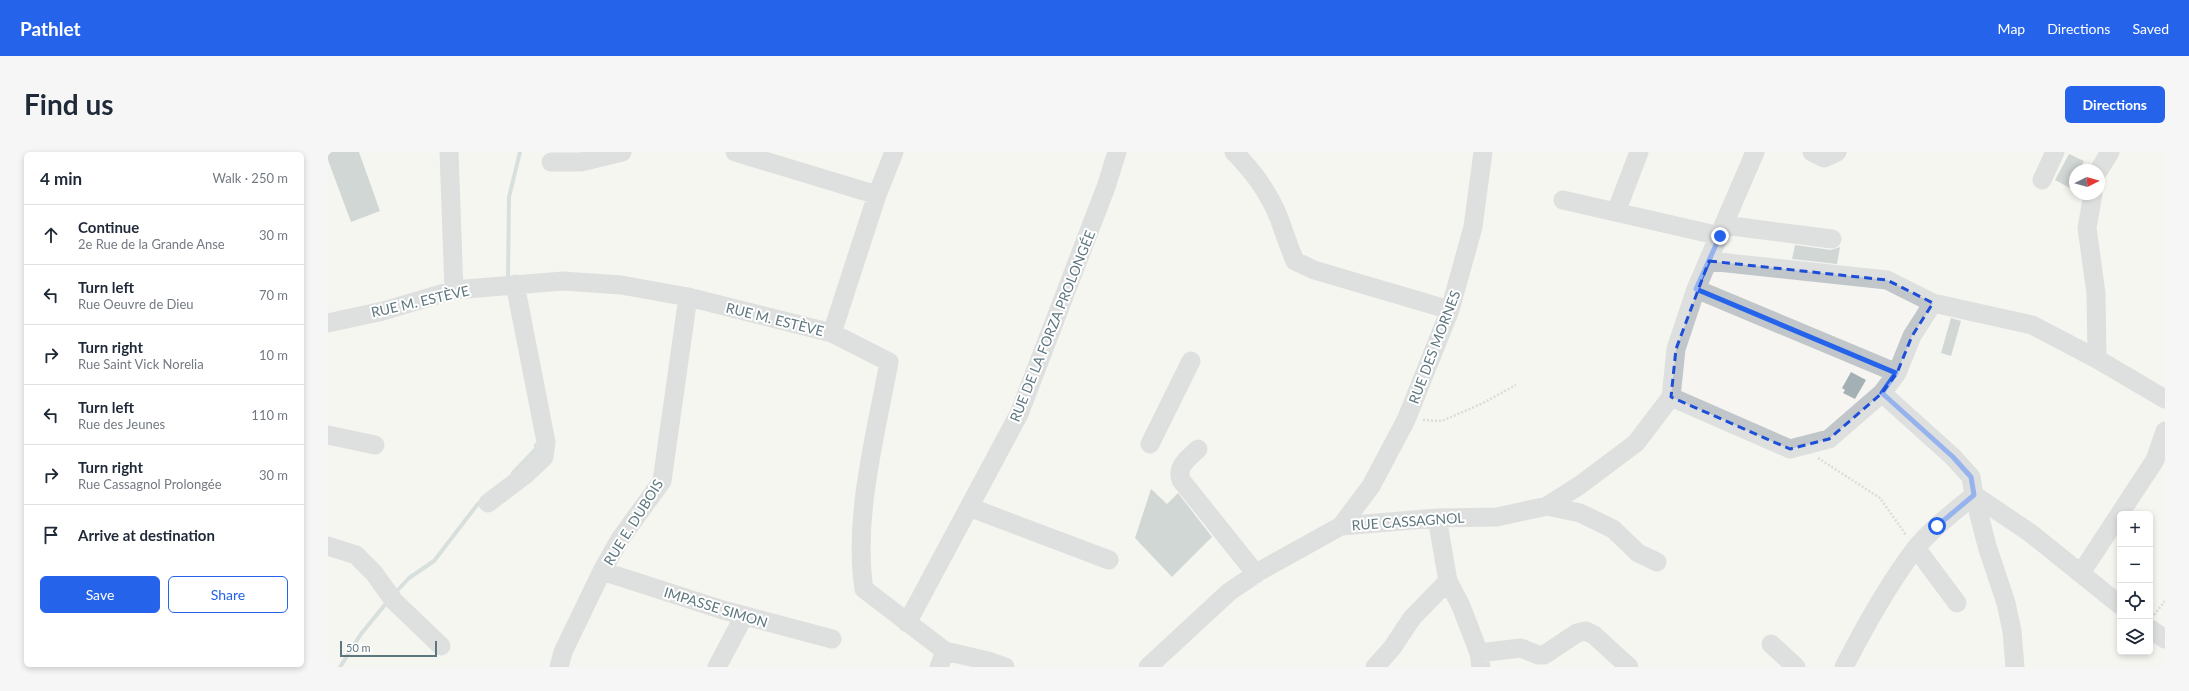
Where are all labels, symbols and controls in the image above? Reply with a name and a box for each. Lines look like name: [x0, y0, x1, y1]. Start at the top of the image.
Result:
text: Pathlet: [20, 17, 81, 40]
text: Map: [1998, 20, 2025, 37]
text: Directions: [2047, 20, 2110, 37]
text: Saved: [2132, 20, 2169, 37]
button: Directions: [2065, 86, 2165, 123]
text: Find us: [24, 87, 114, 121]
north arrow: [2069, 164, 2105, 200]
text: 4 min: [40, 168, 82, 189]
text: Walk · 250 m: [212, 170, 288, 186]
text: Continue: [78, 218, 139, 236]
icon: ahead: [40, 224, 62, 246]
text: 30 m: [259, 227, 288, 243]
route end: [1711, 227, 1729, 245]
street label: RUE DE LA FORZA PROLONGÉE: [1006, 228, 1098, 424]
text: 2e Rue de la Grande Anse: [78, 236, 225, 252]
text: Turn left: [78, 278, 134, 296]
street label: RUE M. ESTÈVE: [369, 281, 471, 321]
icon: left: [40, 284, 62, 306]
text: 70 m: [259, 287, 288, 303]
street label: RUE DES MORNES: [1405, 288, 1463, 406]
text: Rue Oeuvre de Dieu: [78, 296, 194, 312]
street label: RUE M. ESTÈVE: [724, 299, 826, 339]
text: Turn right: [78, 338, 143, 356]
icon: right: [40, 344, 62, 366]
text: 10 m: [259, 347, 288, 363]
text: Rue Saint Vick Norelia: [78, 356, 204, 372]
text: Turn left: [78, 398, 134, 416]
icon: left: [40, 404, 62, 426]
text: 110 m: [251, 407, 288, 423]
text: Rue des Jeunes: [78, 416, 165, 432]
text: Turn right: [78, 458, 143, 476]
icon: right: [40, 464, 62, 486]
text: 30 m: [259, 467, 288, 483]
text: Rue Cassagnol Prolongée: [78, 476, 222, 492]
street label: RUE E. DUBOIS: [600, 476, 666, 568]
street label: RUE CASSAGNOL: [1351, 509, 1465, 533]
map controls: [2117, 511, 2153, 655]
button: +: [2117, 511, 2153, 547]
route start: [1928, 517, 1946, 535]
icon: arrive: [40, 524, 62, 546]
text: Arrive at destination: [78, 526, 215, 544]
button: −: [2117, 547, 2153, 583]
button: Save: [40, 576, 160, 613]
button: Share: [168, 576, 288, 613]
street label: IMPASSE SIMON: [662, 583, 770, 631]
button: locate: [2117, 583, 2153, 619]
button: layers: [2117, 619, 2153, 655]
scale bar: [340, 639, 437, 658]
text: 50 m: [346, 641, 371, 654]

